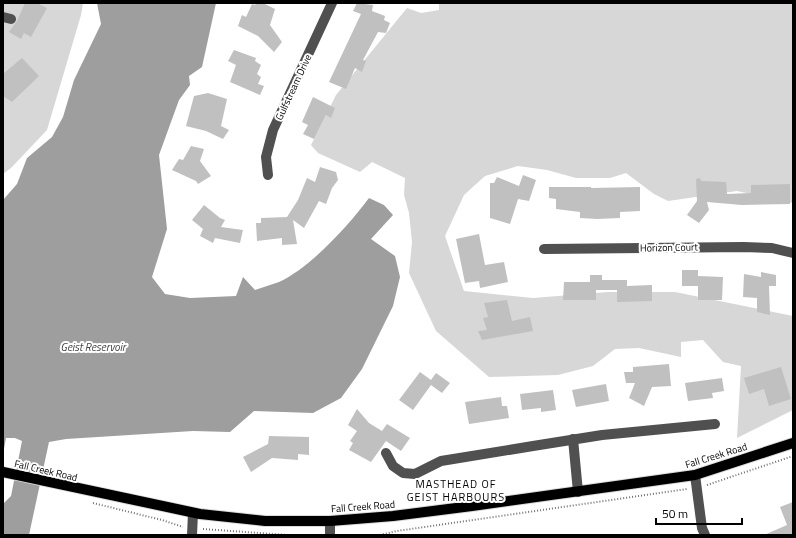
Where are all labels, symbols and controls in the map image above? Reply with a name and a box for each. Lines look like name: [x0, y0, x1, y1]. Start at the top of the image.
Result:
street label: Gulfstream Drive: [272, 52, 315, 123]
street label: Horizon Court: [640, 239, 699, 256]
water label: Geist Reservoir: [61, 339, 127, 355]
street label: Fall Creek Road: [683, 439, 749, 472]
street label: Fall Creek Road: [13, 456, 79, 485]
district label: MASTHEAD OF GEIST HARBOURS: [407, 476, 505, 505]
street label: Fall Creek Road: [330, 497, 396, 516]
scale bar: [656, 500, 742, 526]
text: 50 m: [662, 504, 688, 523]

